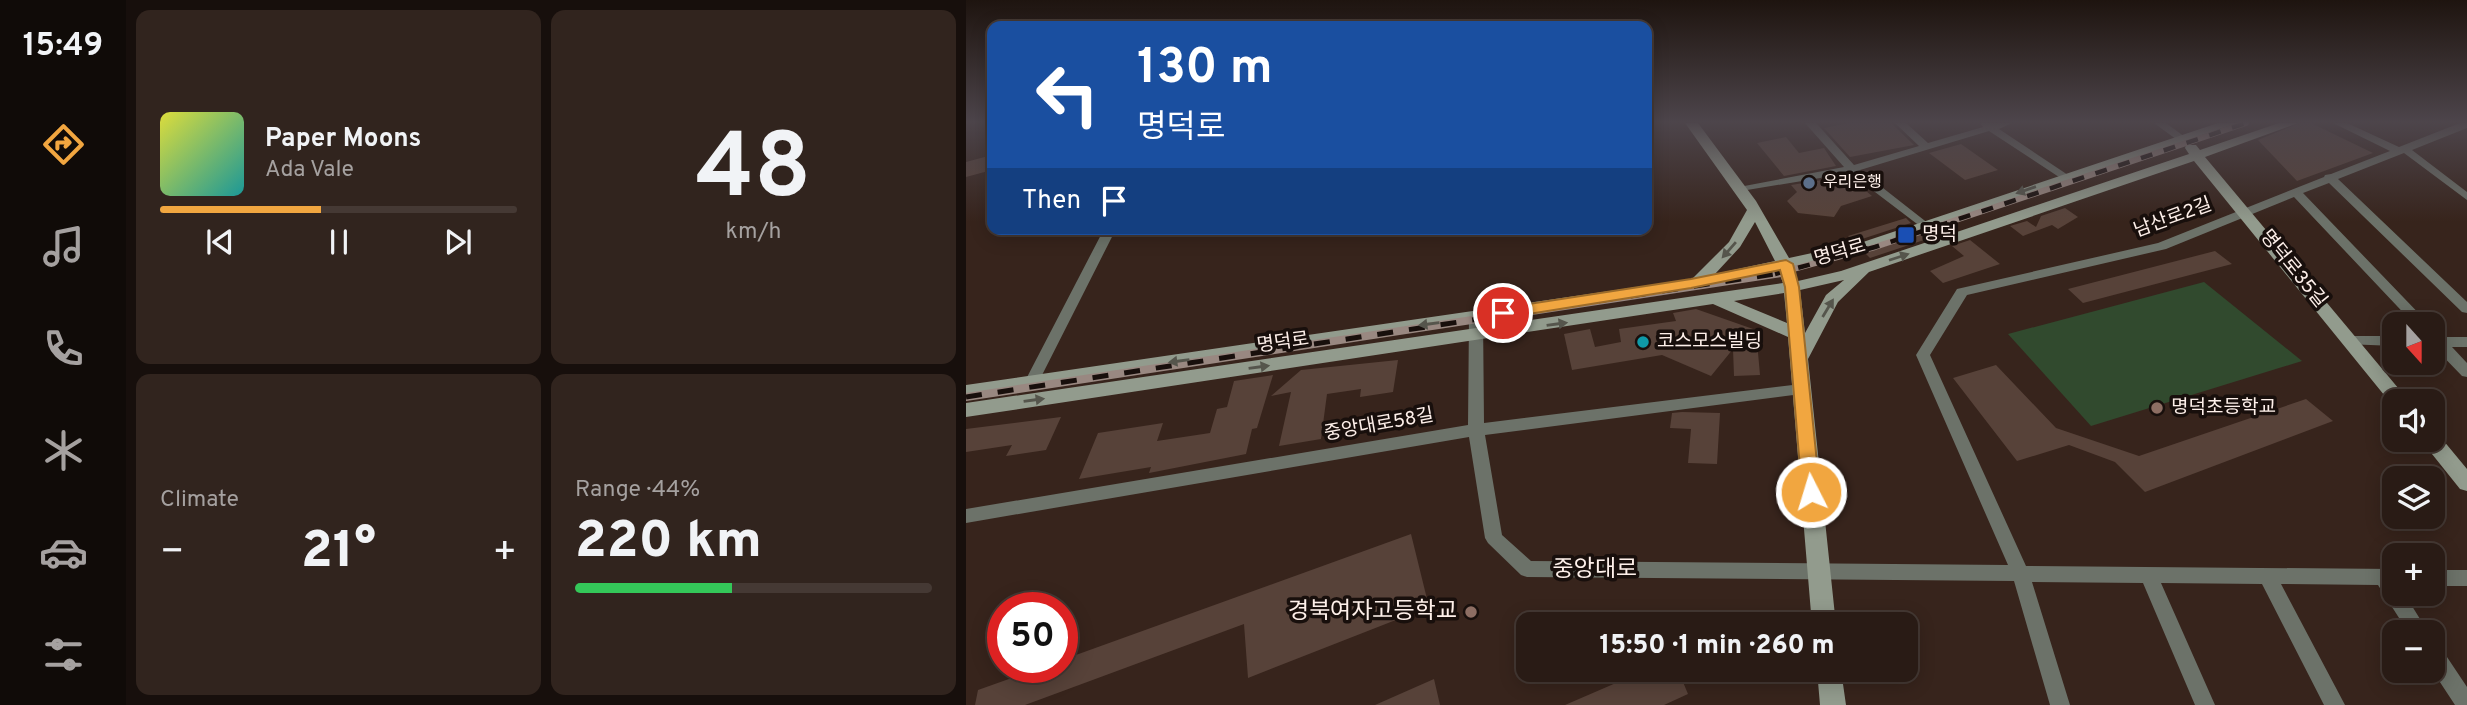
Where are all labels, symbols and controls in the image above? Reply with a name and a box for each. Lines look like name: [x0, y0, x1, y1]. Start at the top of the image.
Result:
text: 15:49: [23, 27, 103, 67]
text: 130 m: [1137, 39, 1273, 101]
icon: left: [1022, 49, 1113, 140]
text: 명덕로: [1137, 109, 1225, 149]
text: 48: [696, 115, 811, 230]
icon: directions: [39, 120, 88, 169]
text: Paper Moons: [265, 123, 421, 156]
text: Ada Vale: [265, 156, 354, 185]
place label: 우리은행: [1823, 173, 1882, 193]
marker: 우리은행: [1801, 175, 1817, 191]
icon: arrive: [1095, 182, 1133, 220]
text: Then: [1022, 185, 1081, 218]
one-way arrow: [2016, 185, 2037, 196]
street label: 남산로2길: [2131, 193, 2215, 243]
text: km/h: [726, 218, 781, 247]
icon: music: [39, 222, 88, 271]
icon: previous: [201, 223, 239, 261]
icon: pause: [320, 223, 358, 261]
icon: next: [439, 223, 477, 261]
place label: 명덕: [1922, 223, 1957, 247]
marker: 명덕: [1896, 225, 1916, 245]
street label: 명덕로35길: [2254, 225, 2332, 313]
street label: 명덕로: [1811, 234, 1869, 272]
one-way arrow: [1721, 241, 1737, 259]
one-way arrow: [1889, 251, 1910, 262]
pin: [1473, 283, 1533, 343]
icon: arrive: [1484, 294, 1522, 332]
one-way arrow: [1821, 298, 1834, 318]
north arrow: [2382, 312, 2445, 374]
map controls: [2382, 312, 2445, 683]
one-way arrow: [1546, 318, 1568, 329]
one-way arrow: [1418, 319, 1440, 330]
icon: phone: [39, 324, 88, 373]
street label: 명덕로: [1255, 327, 1311, 359]
place label: 코스모스빌딩: [1657, 330, 1762, 354]
marker: 코스모스빌딩: [1635, 334, 1651, 350]
one-way arrow: [1168, 356, 1190, 367]
one-way arrow: [1248, 362, 1270, 373]
button: sound: [2382, 389, 2445, 452]
one-way arrow: [1023, 394, 1045, 405]
place label: 명덕초등학교: [2171, 396, 2276, 420]
marker: 명덕초등학교: [2149, 400, 2165, 416]
street label: 중앙대로58길: [1322, 404, 1436, 446]
icon: climate: [39, 426, 88, 475]
position arrow: [1774, 455, 1848, 529]
button: layers: [2382, 466, 2445, 529]
text: Range · 44%: [575, 476, 700, 505]
text: Climate: [160, 486, 239, 515]
text: 220 km: [575, 510, 762, 576]
text: 21°: [301, 520, 376, 586]
icon: car: [39, 528, 88, 577]
text: −: [160, 529, 185, 578]
text: +: [492, 529, 517, 578]
button: +: [2382, 543, 2445, 606]
street label: 중앙대로: [1553, 556, 1637, 585]
speed limit sign: 50: [987, 592, 1078, 683]
place label: 경북여자고등학교: [1288, 598, 1457, 627]
marker: 경북여자고등학교: [1463, 604, 1479, 620]
button: −: [2382, 620, 2445, 683]
icon: filters: [39, 630, 88, 679]
text: 15:50 · 1 min · 260 m: [1600, 630, 1834, 663]

